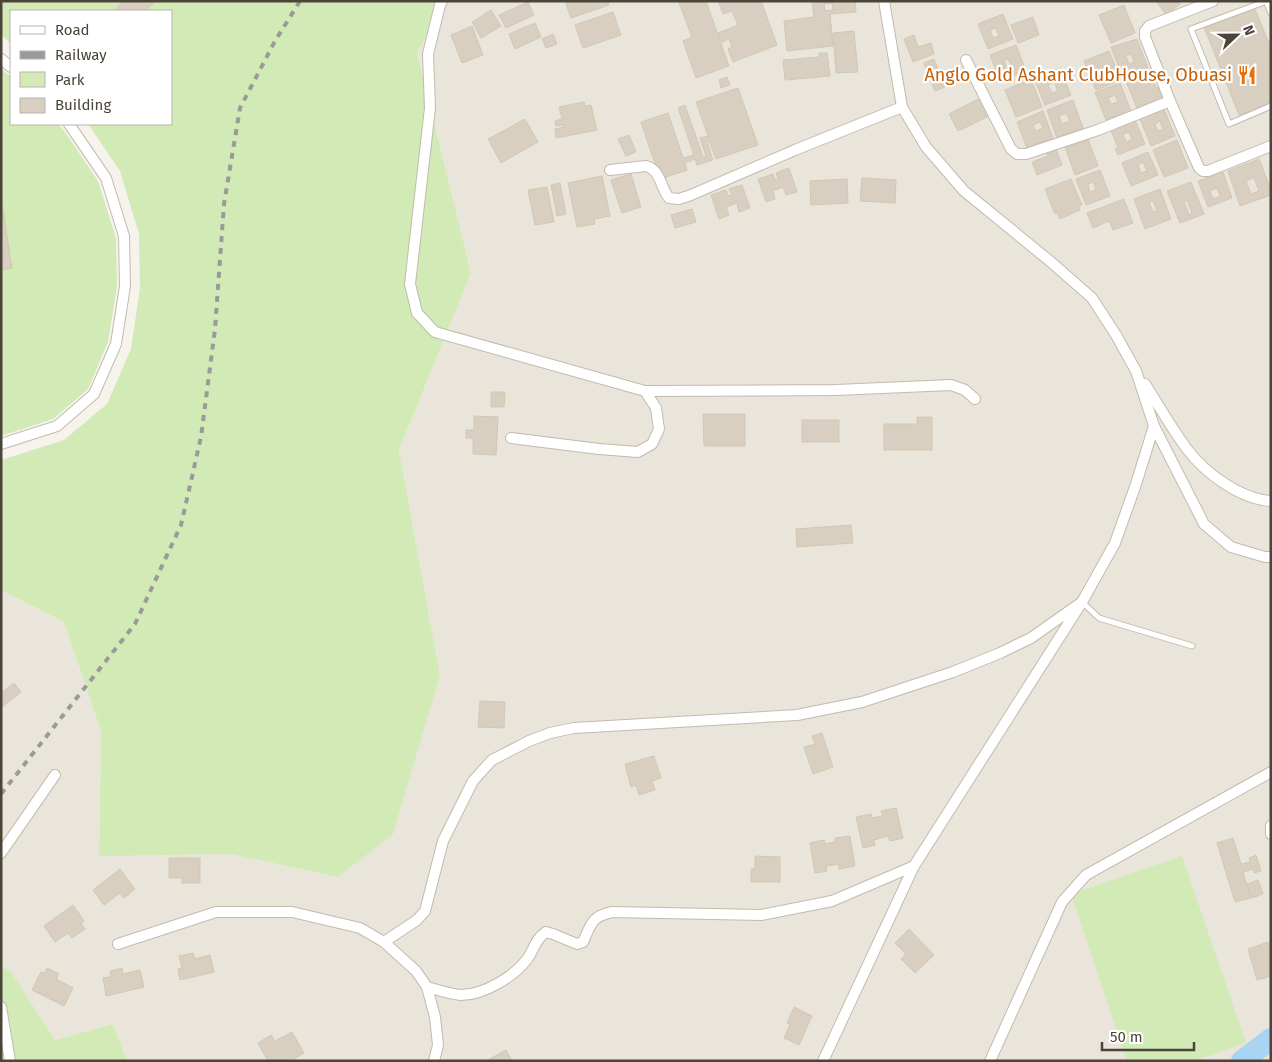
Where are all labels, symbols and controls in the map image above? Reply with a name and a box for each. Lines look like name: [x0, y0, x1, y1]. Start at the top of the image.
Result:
legend: [10, 10, 172, 125]
north arrow: [1212, 10, 1262, 60]
text: Road: [55, 21, 90, 39]
text: N: [1239, 23, 1258, 38]
text: Railway: [55, 46, 107, 64]
place label: Anglo Gold Ashant ClubHouse, Obuasi: [924, 64, 1232, 86]
restaurant icon: Anglo Gold Ashant ClubHouse, Obuasi: [1236, 64, 1258, 86]
text: Park: [55, 71, 85, 89]
text: Building: [55, 96, 111, 114]
scale bar: [1102, 1020, 1194, 1052]
text: 50 m: [1110, 1028, 1143, 1046]

